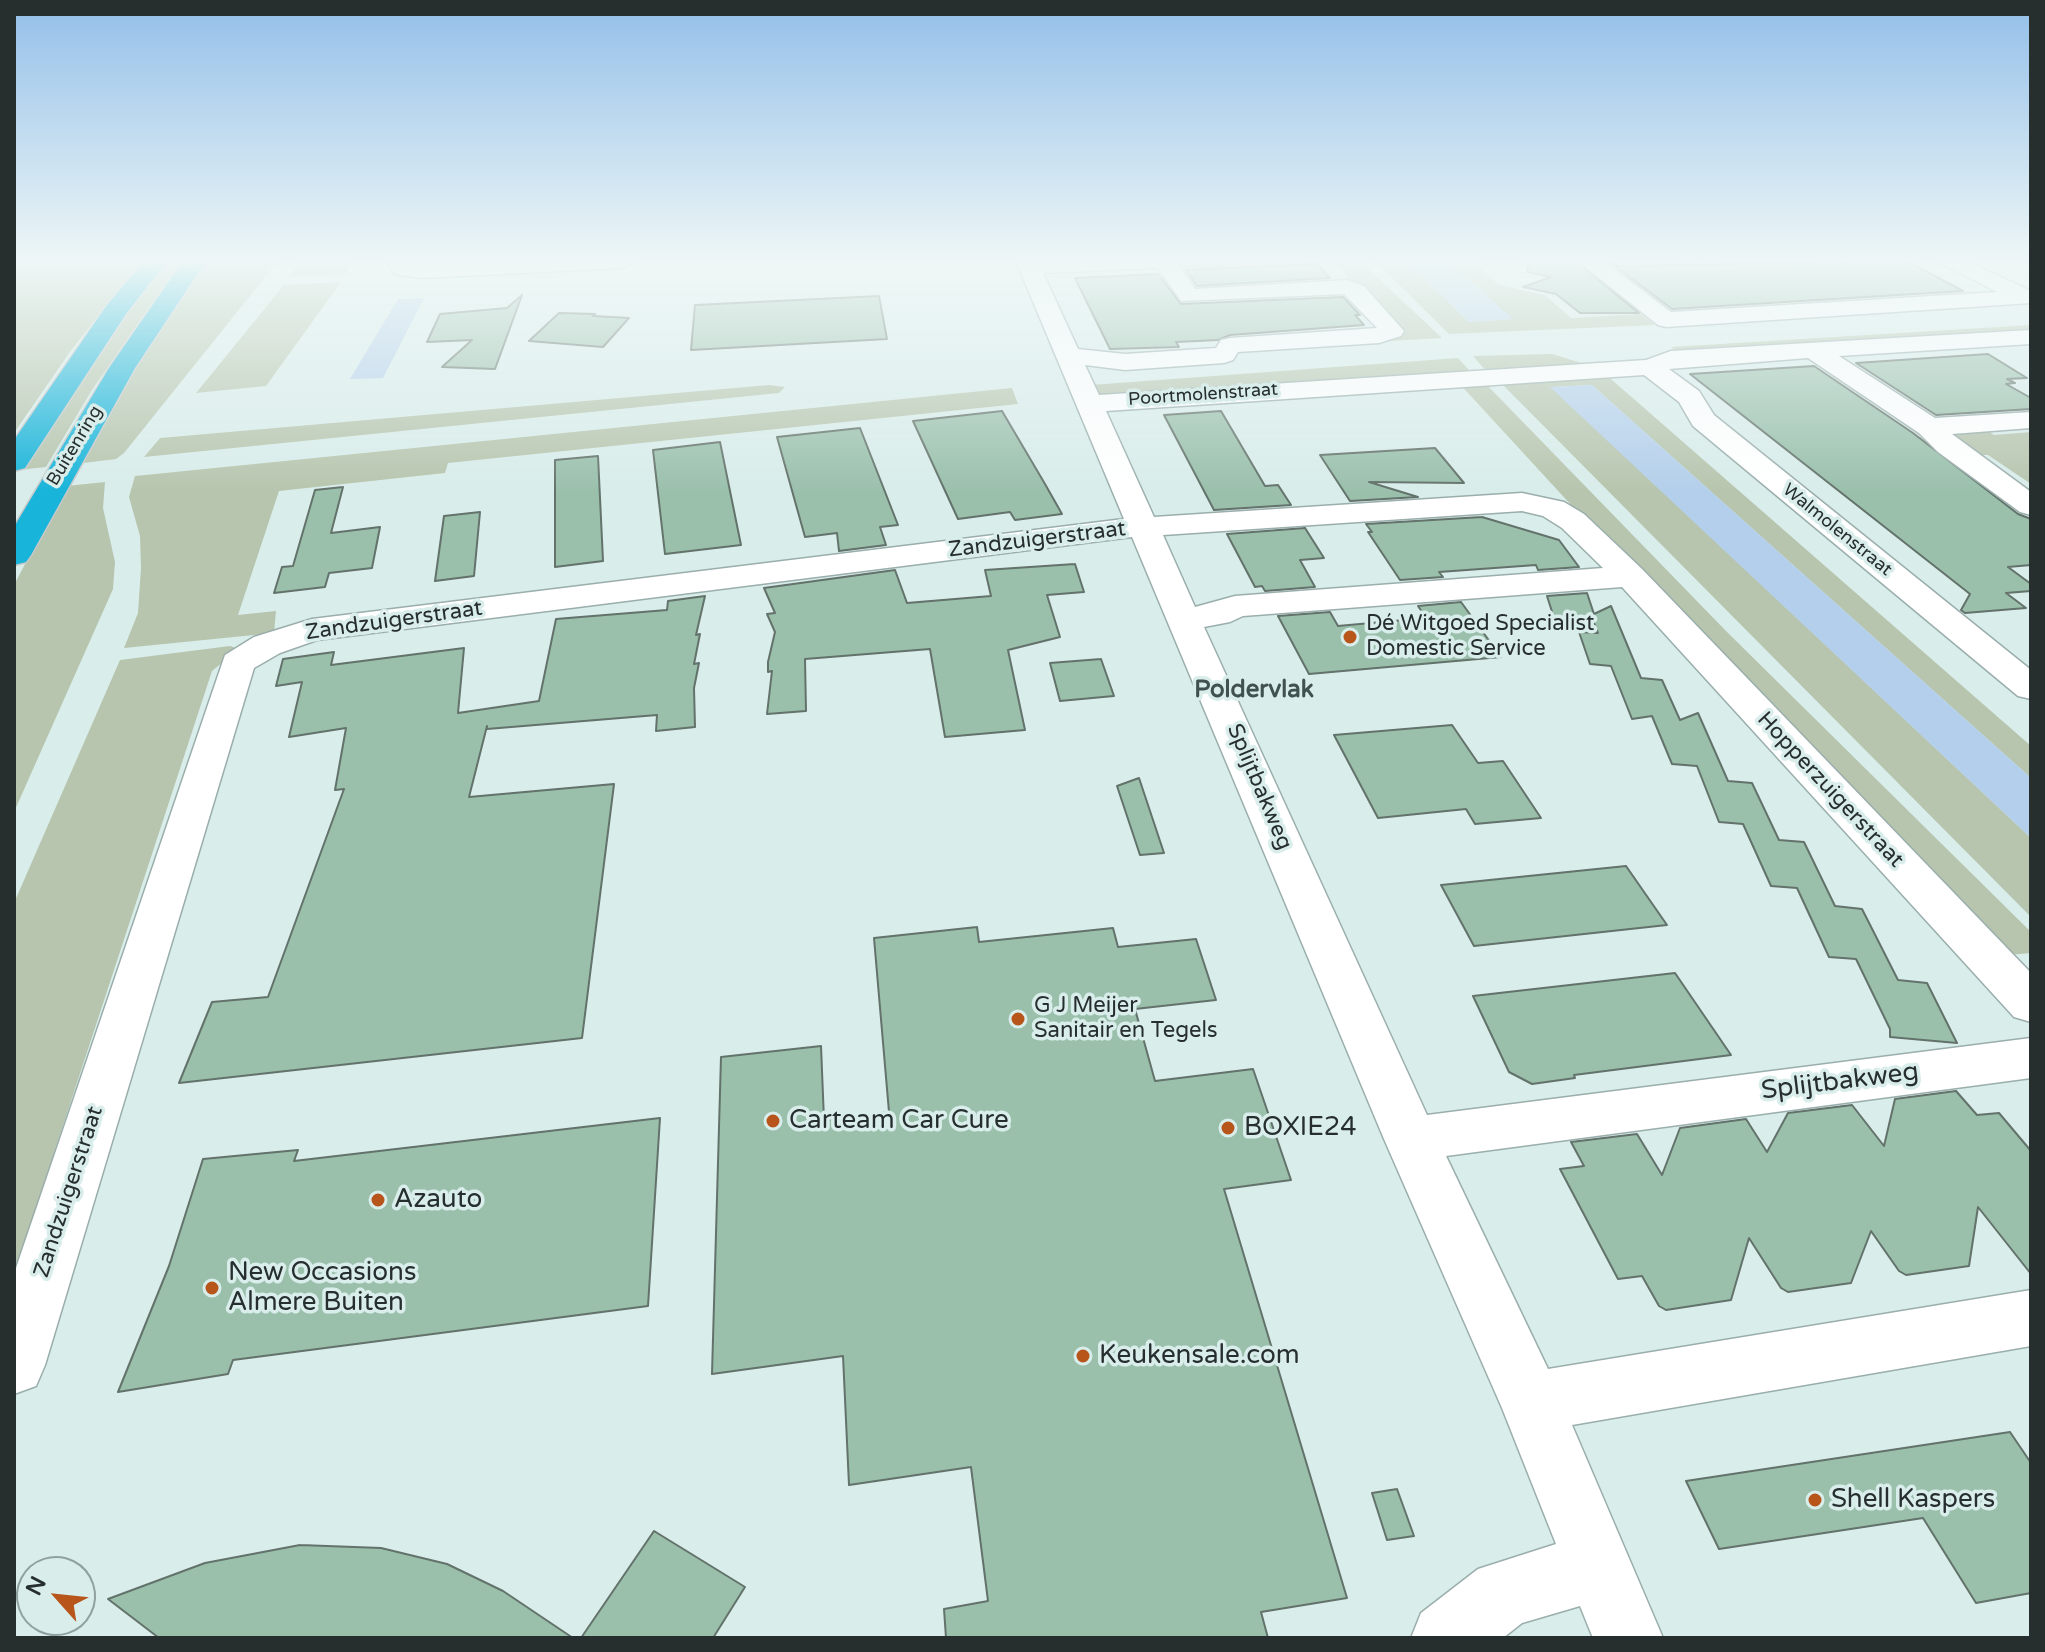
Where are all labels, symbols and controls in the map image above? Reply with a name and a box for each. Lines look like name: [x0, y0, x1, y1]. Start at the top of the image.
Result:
street label: Poortmolenstraat: [1128, 379, 1278, 411]
street label: Buitenring: [43, 402, 107, 490]
street label: Walmolenstraat: [1778, 479, 1896, 581]
street label: Zandzuigerstraat: [947, 516, 1127, 564]
street label: Zandzuigerstraat: [304, 596, 484, 646]
place label: Dé Witgoed Specialist Domestic Service: [1366, 611, 1594, 662]
marker: Dé Witgoed Specialist Domestic Service: [1341, 628, 1359, 646]
district label: Poldervlak: [1194, 677, 1314, 705]
street label: Hopperzuigerstraat: [1751, 707, 1909, 873]
street label: Splijtbakweg: [1221, 720, 1297, 854]
place label: G J Meijer Sanitair en Tegels: [1034, 993, 1218, 1044]
marker: G J Meijer Sanitair en Tegels: [1009, 1010, 1027, 1028]
street label: Splijtbakweg: [1759, 1057, 1921, 1107]
street label: Zandzuigerstraat: [29, 1103, 109, 1281]
place label: Carteam Car Cure: [789, 1105, 1009, 1137]
marker: Carteam Car Cure: [764, 1112, 782, 1130]
place label: BOXIE24: [1244, 1112, 1357, 1144]
marker: BOXIE24: [1219, 1119, 1237, 1137]
place label: Azauto: [394, 1184, 482, 1216]
marker: Azauto: [369, 1191, 387, 1209]
place label: New Occasions Almere Buiten: [228, 1257, 416, 1318]
marker: New Occasions Almere Buiten: [203, 1279, 221, 1297]
place label: Keukensale.com: [1099, 1340, 1300, 1372]
marker: Keukensale.com: [1074, 1347, 1092, 1365]
place label: Shell Kaspers: [1831, 1484, 1995, 1516]
marker: Shell Kaspers: [1806, 1491, 1824, 1509]
north arrow: [16, 1556, 96, 1636]
text: N: [21, 1572, 52, 1600]

